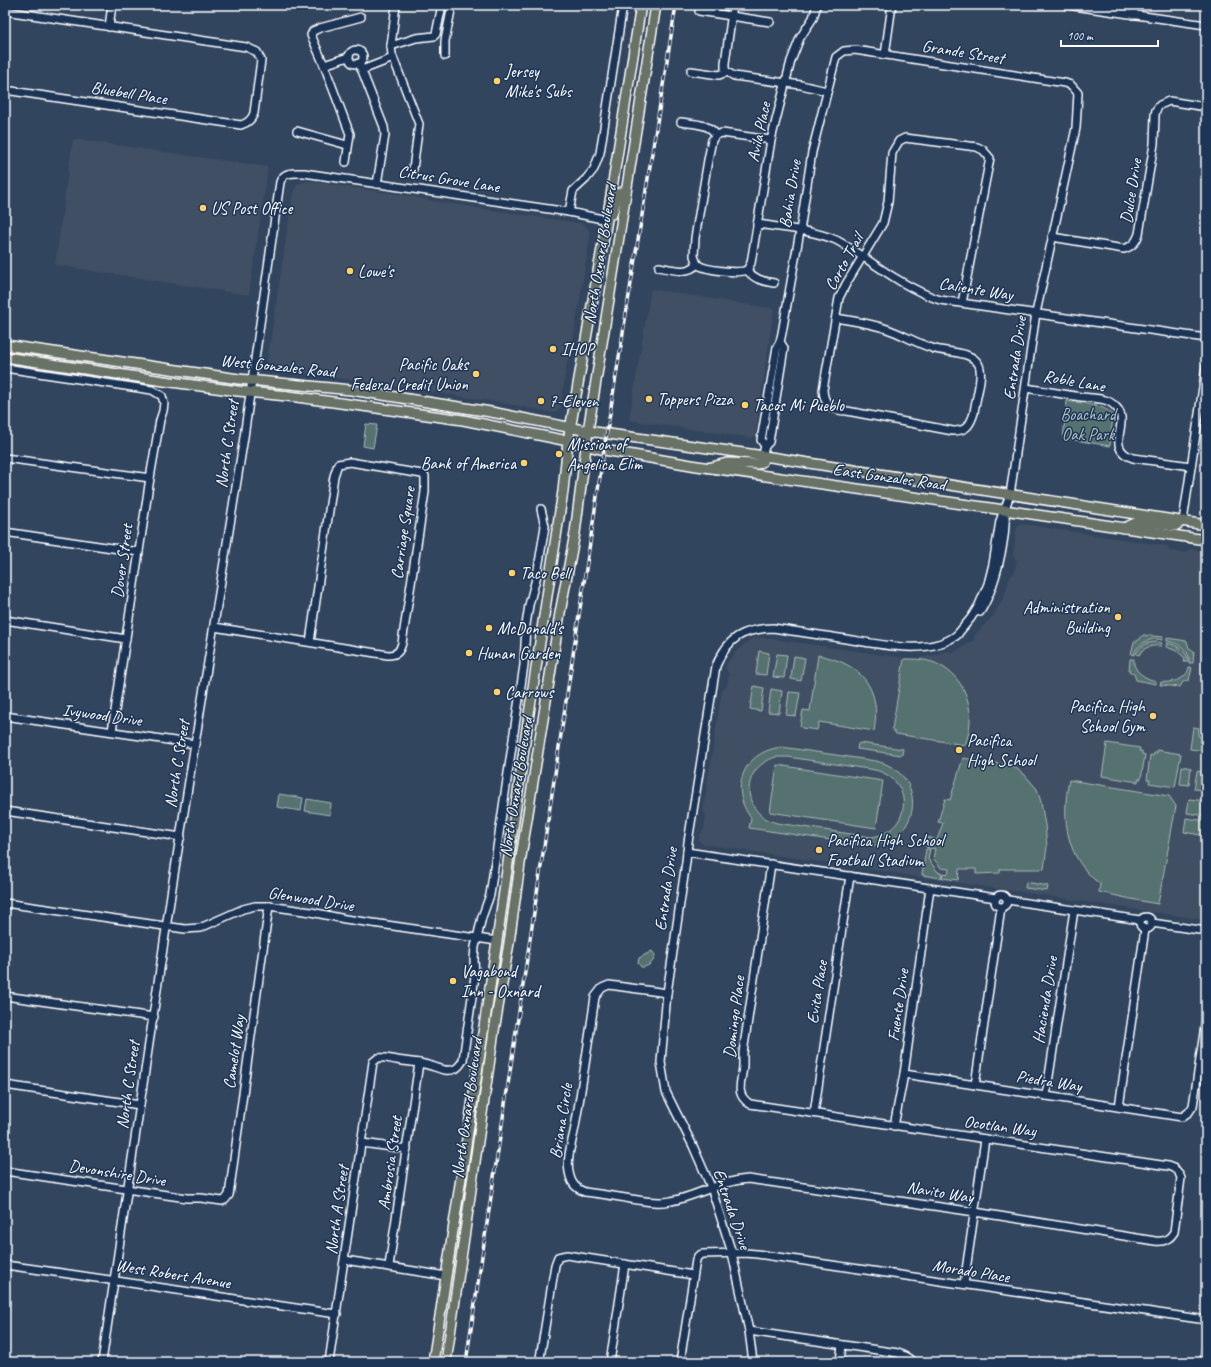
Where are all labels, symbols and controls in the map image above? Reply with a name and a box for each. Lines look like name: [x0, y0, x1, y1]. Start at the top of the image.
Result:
scale bar: [1061, 22, 1158, 48]
text: 100 m: [1067, 28, 1094, 44]
street label: Grande Street: [920, 35, 1008, 69]
place label: Jersey Mike's Subs: [504, 61, 574, 102]
marker: Jersey Mike's Subs: [492, 76, 502, 86]
street label: Bluebell Place: [90, 77, 170, 110]
street label: Avila Place: [742, 99, 776, 164]
street label: Dulce Drive: [1116, 156, 1147, 225]
street label: Bahia Drive: [774, 157, 806, 230]
street label: Citrus Grove Lane: [397, 161, 502, 198]
street label: North Oxnard Boulevard: [579, 179, 622, 325]
place label: US Post Office: [211, 198, 294, 219]
marker: US Post Office: [198, 203, 208, 213]
street label: Corto Trail: [820, 227, 870, 294]
place label: Lowe's: [358, 261, 395, 282]
marker: Lowe's: [345, 266, 355, 276]
street label: Caliente Way: [937, 273, 1016, 305]
street label: Entrada Drive: [999, 314, 1031, 401]
place label: IHOP: [561, 339, 596, 360]
marker: IHOP: [548, 344, 558, 354]
street label: West Gonzales Road: [220, 350, 339, 383]
place label: Pacific Oaks Federal Credit Union: [351, 354, 470, 395]
street label: Roble Lane: [1042, 365, 1108, 397]
marker: Pacific Oaks Federal Credit Union: [471, 369, 481, 379]
place label: Toppers Pizza: [657, 389, 734, 410]
place label: 7-Eleven: [549, 391, 600, 412]
marker: Toppers Pizza: [644, 394, 654, 404]
place label: Tacos Mi Pueblo: [753, 395, 845, 416]
street label: North C Street: [210, 396, 244, 489]
marker: 7-Eleven: [536, 396, 546, 406]
marker: Tacos Mi Pueblo: [740, 400, 750, 410]
park label: Boachard Oak Park: [1060, 404, 1118, 445]
place label: Mission of Angelica Elim: [567, 434, 643, 475]
marker: Mission of Angelica Elim: [554, 449, 564, 459]
place label: Bank of America: [421, 453, 517, 474]
marker: Bank of America: [519, 458, 529, 468]
street label: East Gonzales Road: [832, 459, 949, 496]
street label: Carriage Square: [386, 484, 420, 580]
street label: Dover Street: [106, 520, 138, 599]
place label: Taco Bell: [520, 563, 573, 584]
marker: Taco Bell: [507, 568, 517, 578]
place label: Administration Building: [1023, 597, 1111, 638]
marker: Administration Building: [1113, 612, 1123, 622]
place label: McDonald's: [497, 618, 565, 639]
marker: McDonald's: [484, 623, 494, 633]
place label: Hunan Garden: [477, 643, 561, 664]
marker: Hunan Garden: [464, 648, 474, 658]
place label: Carrows: [505, 682, 555, 703]
marker: Carrows: [492, 687, 502, 697]
place label: Pacifica High School Gym: [1069, 696, 1147, 737]
street label: Ivywood Drive: [61, 699, 144, 731]
marker: Pacifica High School Gym: [1148, 711, 1158, 721]
street label: North Oxnard Boulevard: [495, 712, 538, 858]
street label: North C Street: [160, 716, 195, 809]
place label: Pacifica High School: [967, 730, 1038, 771]
marker: Pacifica High School: [954, 745, 964, 755]
place label: Pacifica High School Football Stadium: [827, 830, 947, 871]
street label: Entrada Drive: [650, 845, 682, 932]
marker: Pacifica High School Football Stadium: [814, 845, 824, 855]
street label: Glenwood Drive: [267, 882, 357, 916]
street label: Hacienda Drive: [1028, 953, 1062, 1045]
street label: Evita Place: [802, 957, 833, 1025]
place label: Vagabond Inn - Oxnard: [461, 961, 542, 1002]
street label: Fuente Drive: [883, 966, 914, 1042]
street label: Domingo Place: [719, 973, 750, 1059]
marker: Vagabond Inn - Oxnard: [448, 976, 458, 986]
street label: Camelot Way: [218, 1013, 250, 1090]
street label: North Oxnard Boulevard: [447, 1033, 488, 1179]
street label: North C Street: [111, 1037, 145, 1130]
street label: Piedra Way: [1015, 1065, 1084, 1097]
street label: Briana Circle: [545, 1081, 578, 1160]
street label: Ocotlan Way: [963, 1111, 1039, 1142]
street label: Ambrosia Street: [373, 1112, 407, 1211]
street label: Devonshire Drive: [67, 1155, 168, 1191]
street label: North A Street: [320, 1162, 354, 1256]
street label: Entrada Drive: [708, 1166, 756, 1253]
street label: Navito Way: [905, 1176, 976, 1208]
street label: West Robert Avenue: [114, 1255, 233, 1294]
street label: Morado Place: [931, 1255, 1012, 1288]

